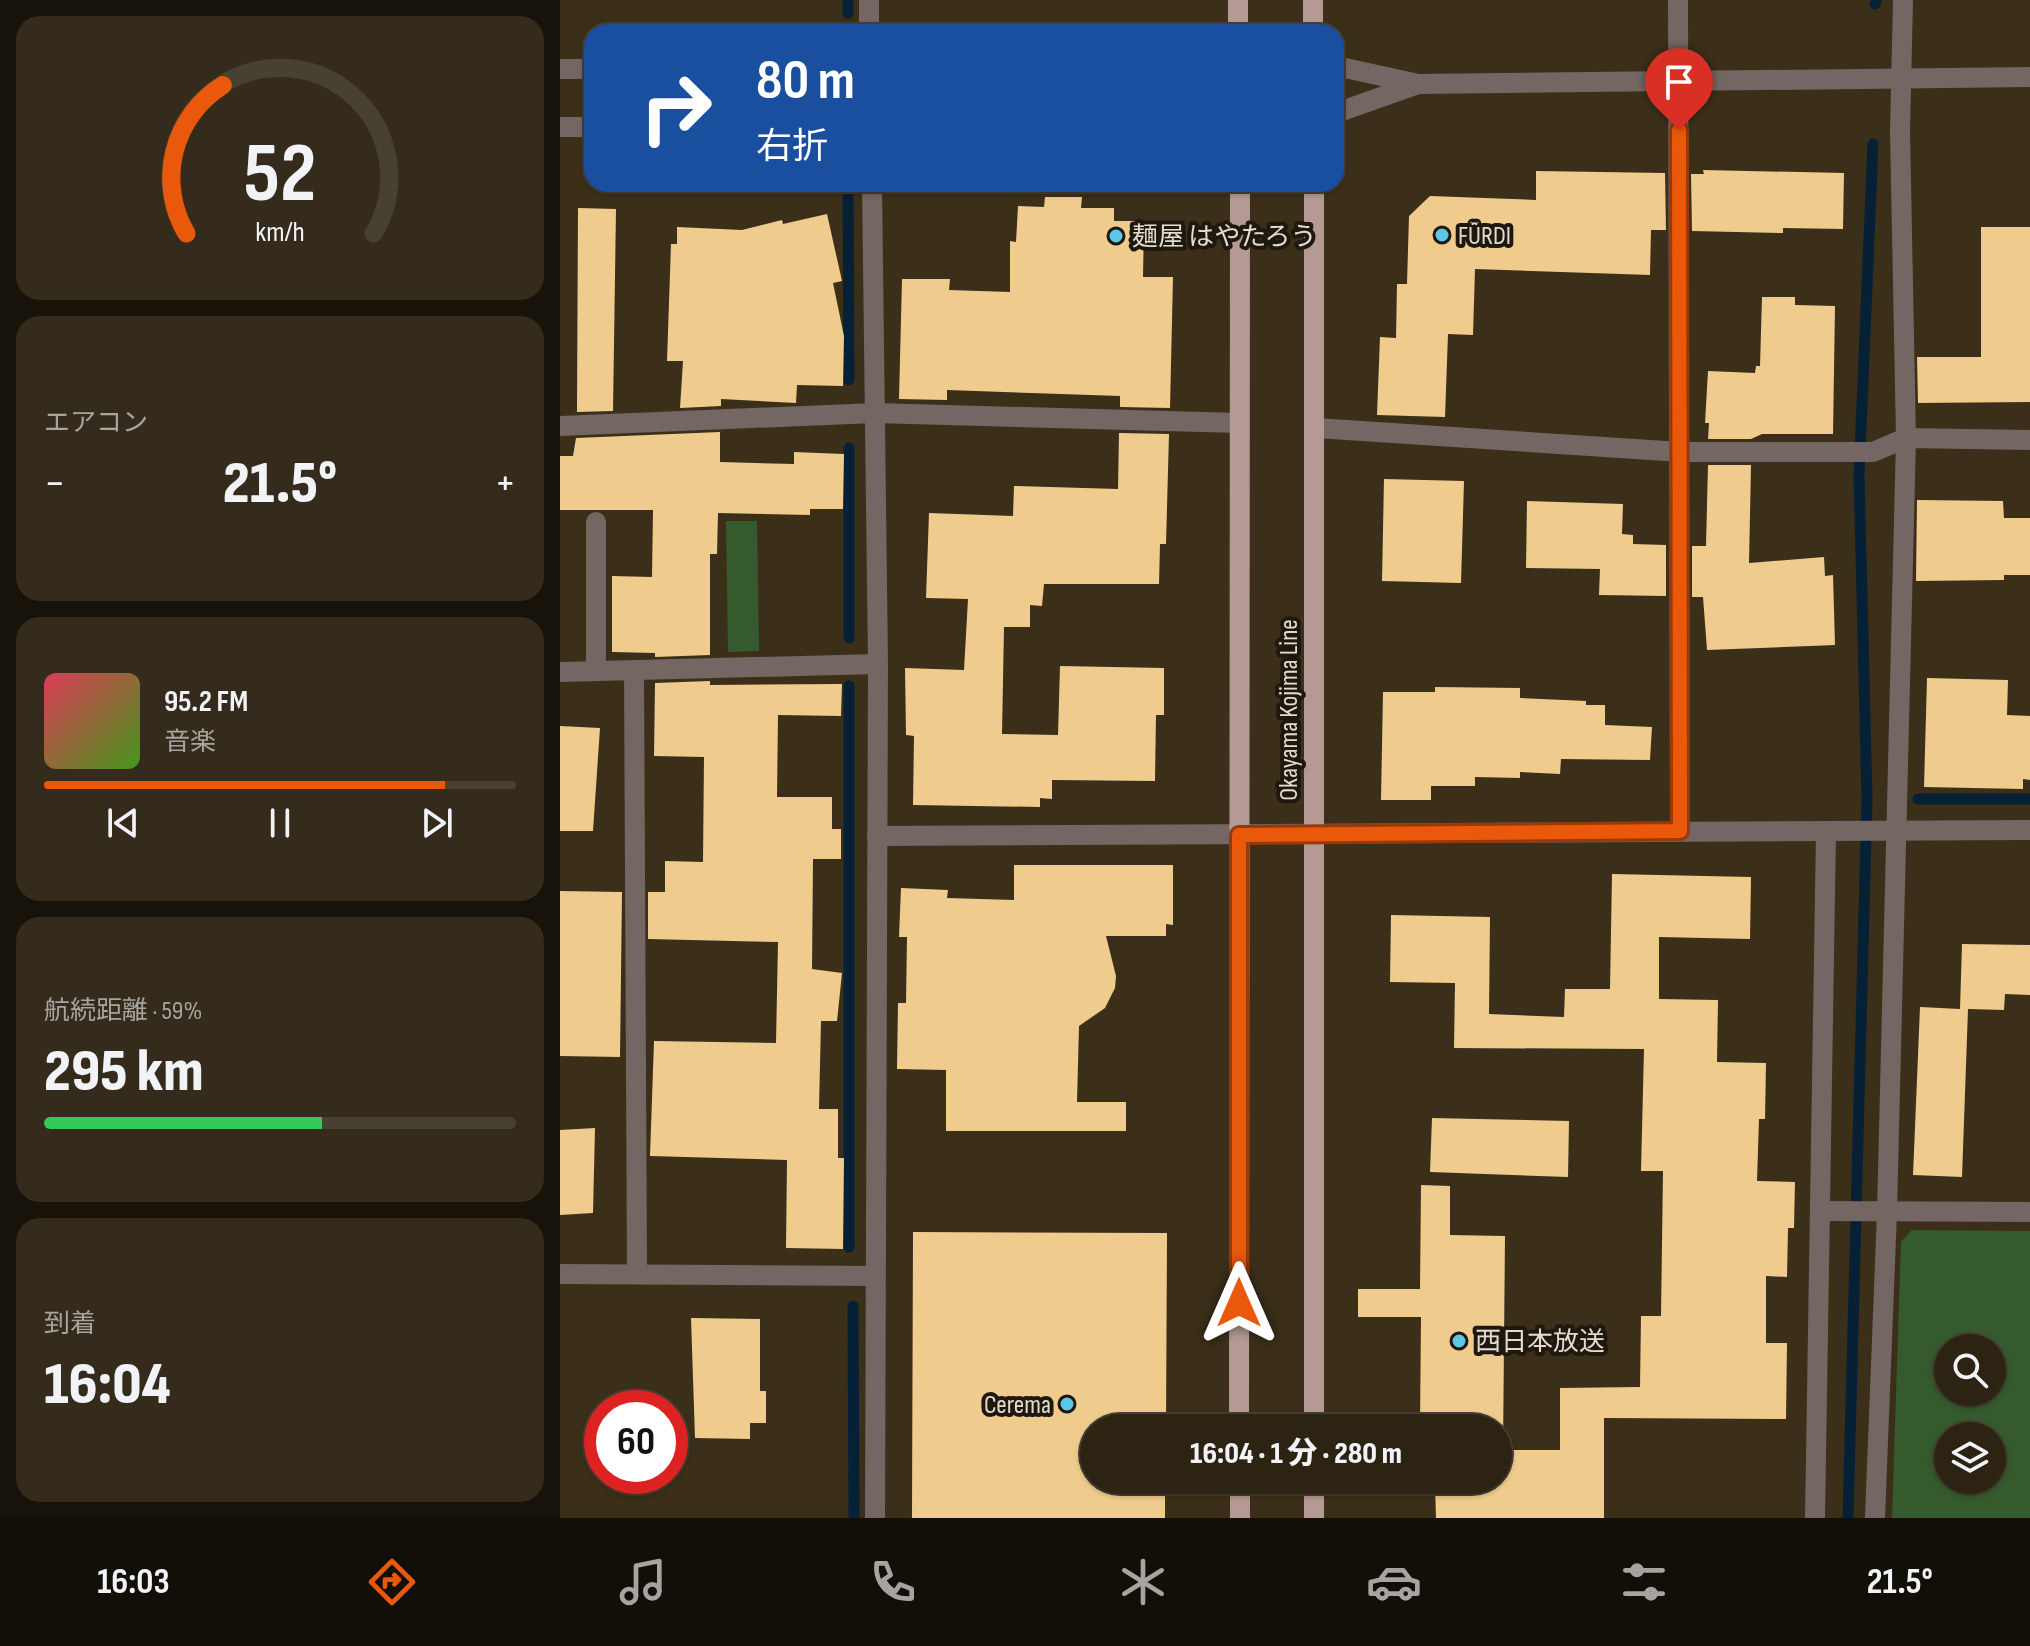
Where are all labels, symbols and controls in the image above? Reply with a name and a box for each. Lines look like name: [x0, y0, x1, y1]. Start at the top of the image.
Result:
text: 80 m: [756, 48, 855, 115]
pin: [1645, 48, 1713, 130]
icon: right: [624, 56, 728, 160]
icon: arrive: [1657, 60, 1701, 104]
text: 52: [244, 125, 316, 225]
text: 右折: [756, 126, 828, 169]
text: km/h: [255, 215, 305, 250]
place label: FÜRDI: [1458, 221, 1511, 252]
place label: 麺屋 はやたろう: [1132, 222, 1317, 253]
marker: FÜRDI: [1433, 226, 1451, 244]
marker: 麺屋 はやたろう: [1107, 227, 1125, 245]
text: エアコン: [44, 408, 148, 439]
text: 21.5°: [223, 448, 337, 520]
text: −: [44, 457, 66, 510]
text: +: [494, 457, 516, 510]
street label: Okayama Kojima Line: [1274, 619, 1305, 801]
text: 95.2 FM: [164, 684, 248, 720]
text: 音楽: [164, 727, 216, 758]
icon: previous: [101, 801, 145, 845]
icon: pause: [258, 801, 302, 845]
icon: next: [415, 801, 459, 845]
text: 航続距離 · 59%: [44, 996, 202, 1027]
text: 295 km: [44, 1036, 204, 1108]
position arrow: [1197, 1261, 1281, 1345]
text: 到着: [44, 1309, 96, 1340]
place label: 西日本放送: [1475, 1327, 1605, 1358]
marker: 西日本放送: [1450, 1332, 1468, 1350]
map controls: [1934, 1334, 2006, 1494]
button: search: [1934, 1334, 2006, 1406]
text: 16:04: [44, 1349, 171, 1421]
speed limit sign: 60: [584, 1390, 688, 1494]
place label: Cerema: [984, 1390, 1051, 1421]
marker: Cerema: [1058, 1395, 1076, 1413]
button: layers: [1934, 1422, 2006, 1494]
text: 16:04 · 1 分 · 280 m: [1190, 1436, 1402, 1472]
icon: directions: [364, 1554, 420, 1610]
icon: music: [615, 1554, 671, 1610]
icon: phone: [865, 1554, 921, 1610]
icon: climate: [1115, 1554, 1171, 1610]
icon: car: [1366, 1554, 1422, 1610]
icon: filters: [1616, 1554, 1672, 1610]
text: 16:03: [97, 1561, 170, 1604]
text: 21.5°: [1867, 1561, 1933, 1604]

